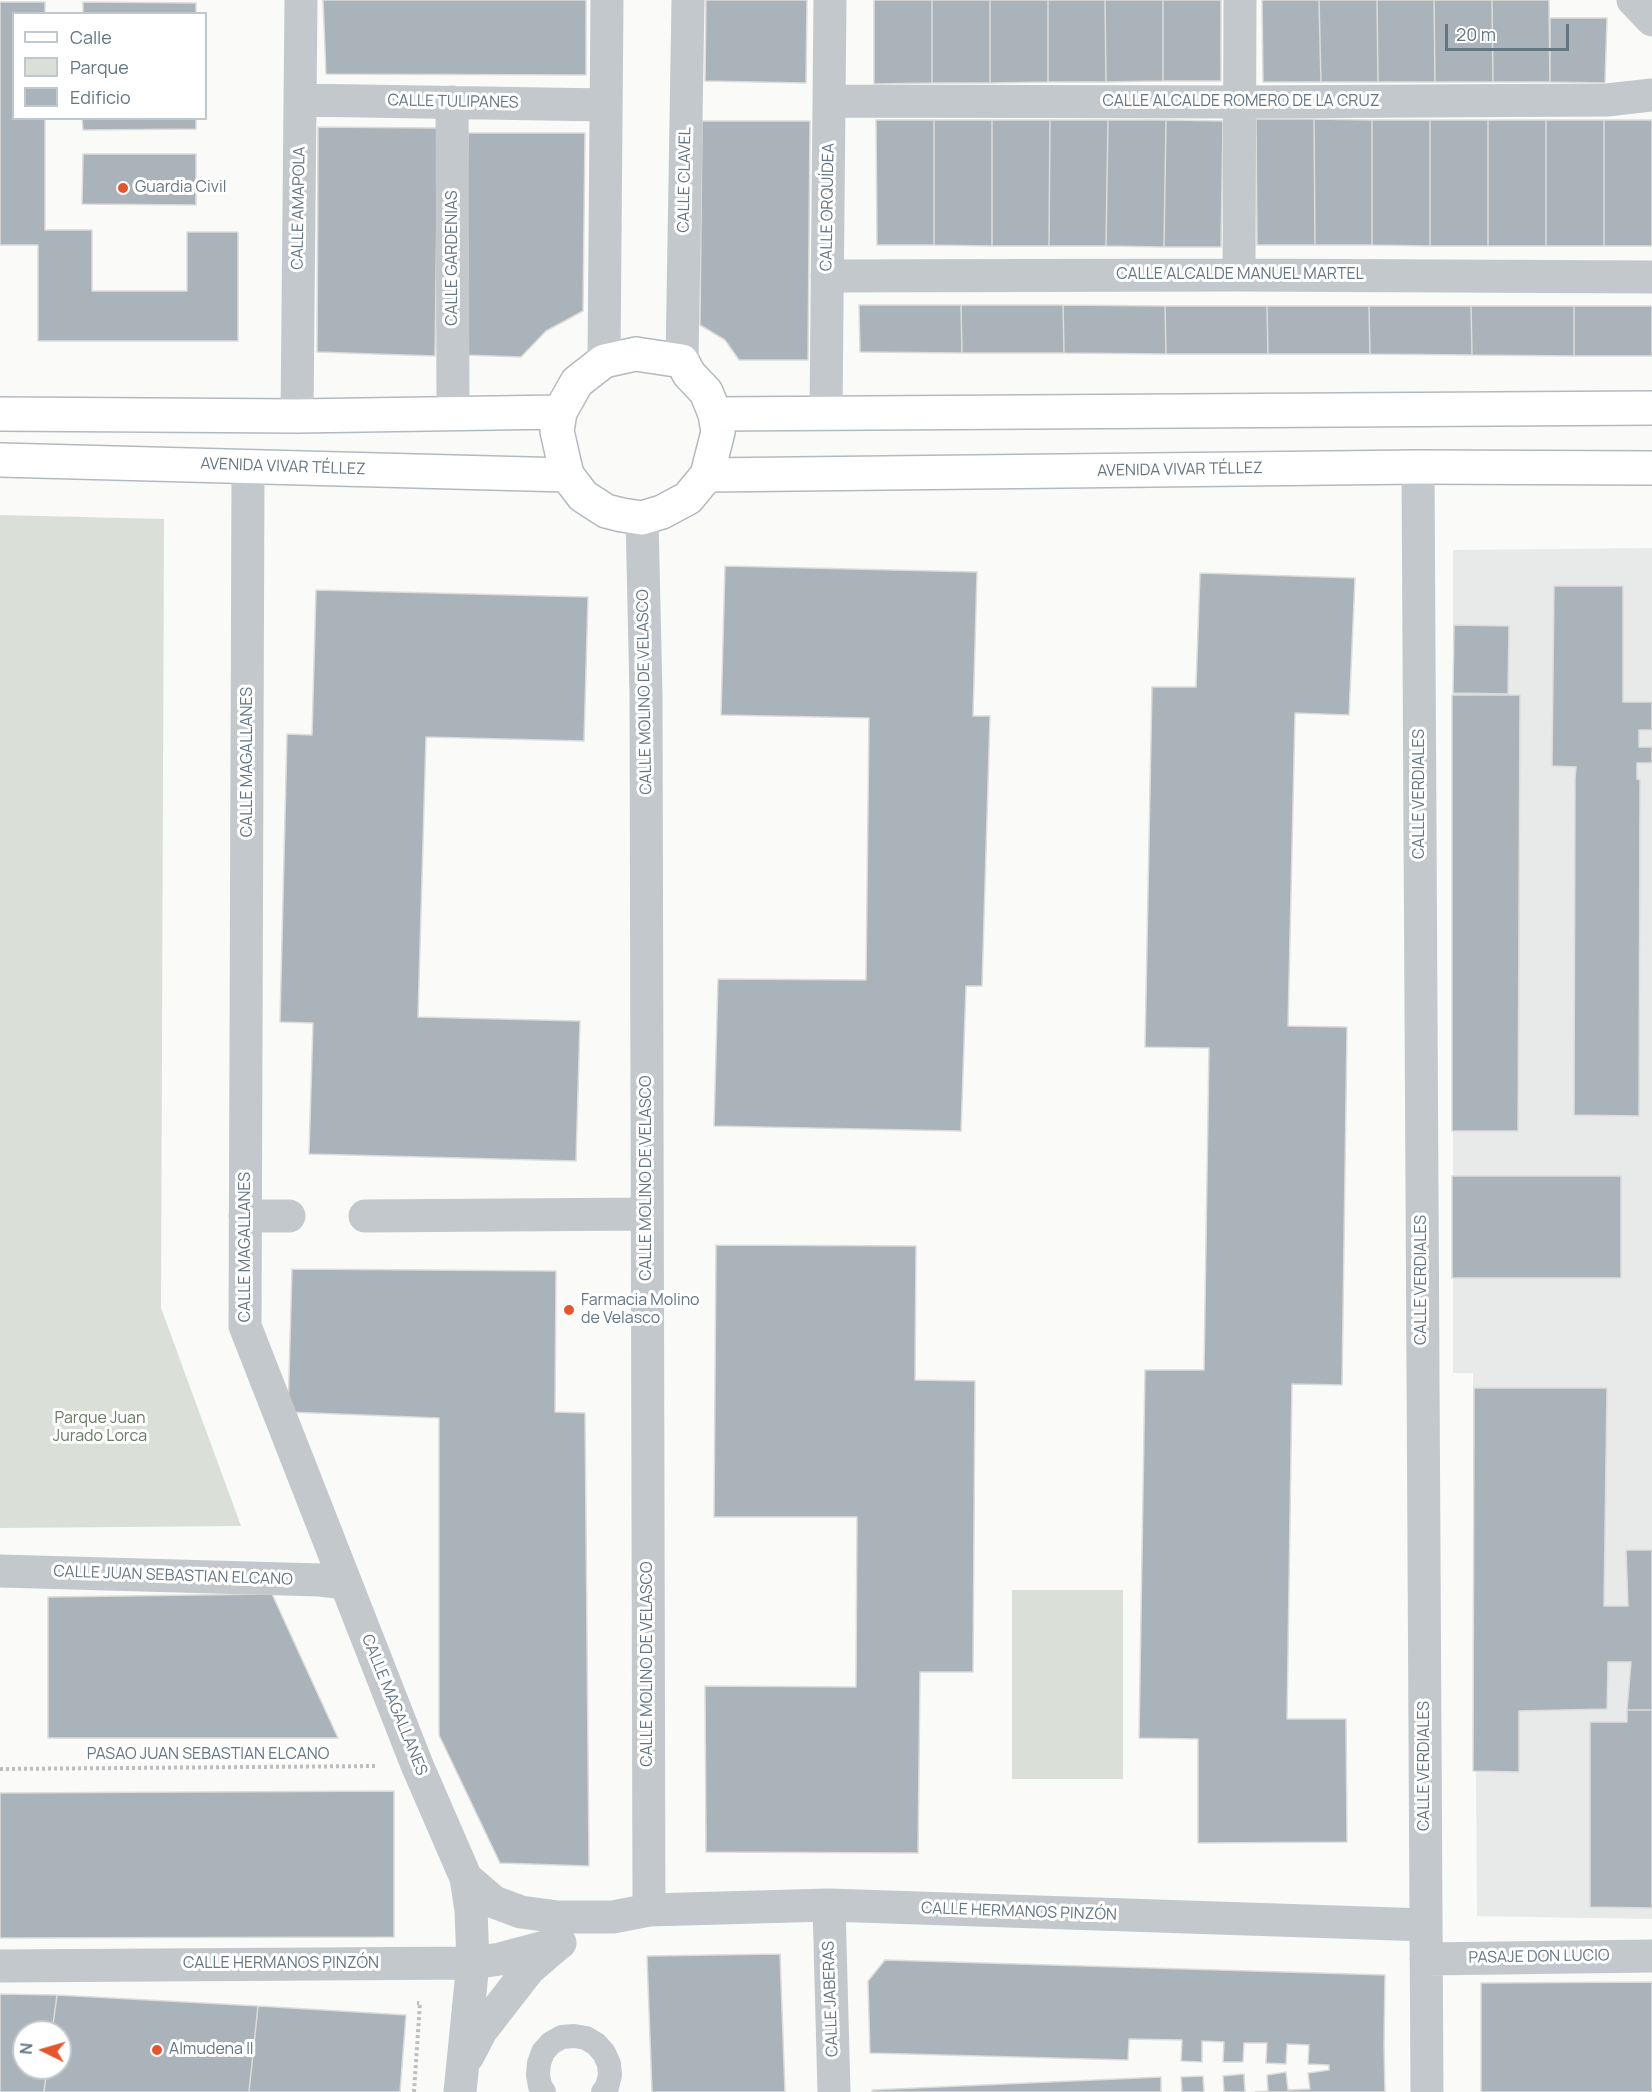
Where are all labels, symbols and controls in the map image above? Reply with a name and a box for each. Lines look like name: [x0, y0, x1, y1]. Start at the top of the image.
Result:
legend: [12, 12, 207, 120]
scale bar: [1448, 12, 1572, 50]
text: 20 m: [1456, 22, 1496, 46]
text: Calle: [70, 25, 112, 49]
text: Parque: [70, 55, 129, 79]
text: Edificio: [70, 85, 131, 109]
street label: CALLE TULIPANES: [387, 91, 519, 113]
street label: CALLE ALCALDE ROMERO DE LA CRUZ: [1103, 92, 1379, 112]
street label: CALLE CLAVEL: [674, 127, 696, 233]
street label: CALLE ORQUÍDEA: [817, 143, 839, 271]
street label: CALLE AMAPOLA: [288, 146, 310, 270]
place label: Guardia Civil: [135, 178, 226, 198]
marker: Guardia Civil: [116, 181, 130, 195]
street label: CALLE GARDENIAS: [443, 190, 463, 326]
street label: CALLE ALCALDE MANUEL MARTEL: [1116, 265, 1364, 285]
street label: AVENIDA VIVAR TÉLLEZ: [200, 455, 366, 479]
street label: AVENIDA VIVAR TÉLLEZ: [1097, 459, 1263, 481]
street label: CALLE MOLINO DE VELASCO: [634, 589, 656, 795]
street label: CALLE MAGALLANES: [238, 687, 258, 837]
street label: CALLE VERDIALES: [1410, 729, 1430, 859]
street label: CALLE MOLINO DE VELASCO: [637, 1075, 657, 1281]
street label: CALLE MAGALLANES: [236, 1172, 256, 1322]
street label: CALLE VERDIALES: [1412, 1215, 1432, 1345]
place label: Farmacia Molino de Velasco: [581, 1291, 700, 1329]
marker: Farmacia Molino de Velasco: [562, 1303, 576, 1317]
park label: Parque Juan Jurado Lorca: [53, 1409, 147, 1447]
street label: CALLE MOLINO DE VELASCO: [638, 1561, 658, 1767]
street label: CALLE JUAN SEBASTIAN ELCANO: [53, 1562, 293, 1590]
street label: CALLE MAGALLANES: [357, 1632, 431, 1778]
street label: CALLE VERDIALES: [1415, 1701, 1435, 1831]
street label: PASAO JUAN SEBASTIAN ELCANO: [87, 1745, 329, 1765]
street label: CALLE HERMANOS PINZÓN: [921, 1899, 1117, 1925]
street label: CALLE JABERAS: [819, 1941, 843, 2057]
street label: PASAJE DON LUCIO: [1468, 1946, 1610, 1968]
street label: CALLE HERMANOS PINZÓN: [183, 1954, 379, 1974]
north arrow: [12, 2020, 72, 2080]
place label: Almudena II: [169, 2040, 254, 2060]
text: N: [15, 2042, 38, 2055]
marker: Almudena II: [150, 2043, 164, 2057]

